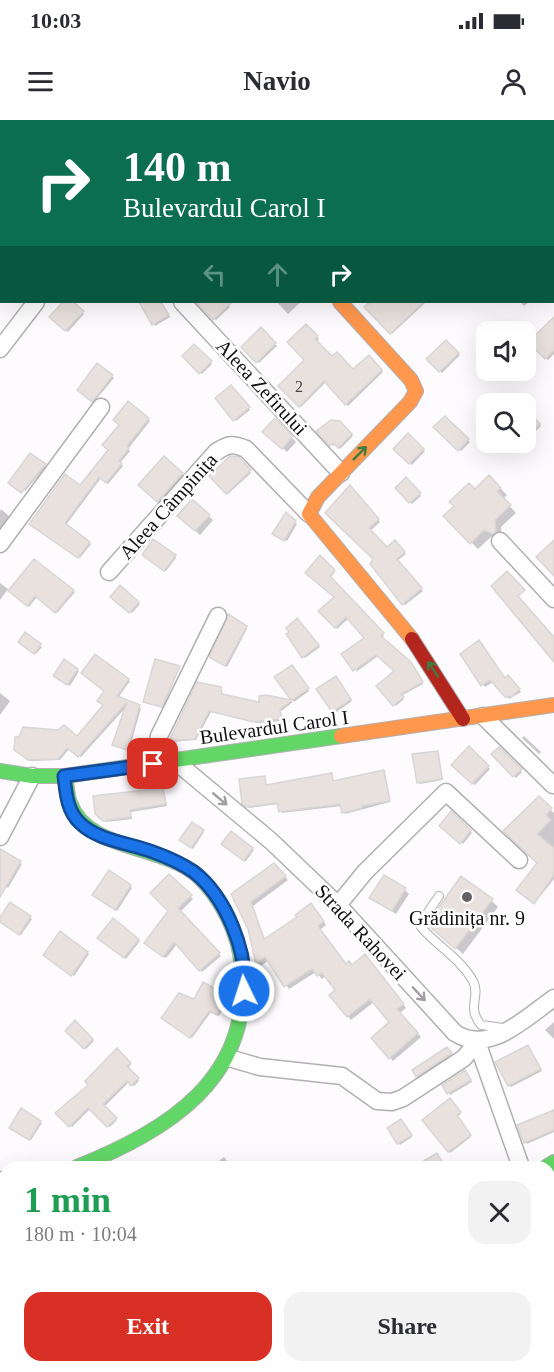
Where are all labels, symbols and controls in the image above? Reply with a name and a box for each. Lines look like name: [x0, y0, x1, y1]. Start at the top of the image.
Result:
text: 10:03: [30, 8, 81, 33]
icon: menu: [24, 65, 57, 98]
icon: person: [497, 65, 530, 98]
text: Navio: [243, 66, 311, 96]
icon: right: [24, 144, 102, 222]
text: 140 m: [123, 144, 232, 190]
text: Bulevardul Carol I: [123, 193, 325, 223]
icon: left: [198, 258, 231, 291]
icon: ahead: [261, 258, 294, 291]
icon: right: [324, 258, 357, 291]
map controls: [476, 321, 536, 453]
button: sound: [476, 321, 536, 381]
street label: Aleea Zefirului: [212, 335, 312, 440]
house number: 2: [295, 378, 303, 395]
button: search: [476, 393, 536, 453]
one-way arrow: [353, 446, 368, 461]
street label: Aleea Câmpinița: [115, 448, 222, 564]
one-way arrow: [427, 661, 439, 678]
street label: Bulevardul Carol I: [198, 706, 350, 748]
pin: [127, 738, 178, 789]
icon: arrive: [136, 747, 169, 780]
one-way arrow: [212, 792, 228, 805]
street label: Strada Rahovei: [311, 880, 411, 985]
marker: Grădinița nr. 9: [460, 890, 474, 904]
place label: Grădinița nr. 9: [409, 907, 525, 930]
position arrow: [212, 959, 276, 1023]
one-way arrow: [412, 986, 426, 1001]
text: 1 min: [24, 1180, 111, 1220]
button: close: [468, 1181, 531, 1244]
text: 180 m · 10:04: [24, 1223, 137, 1245]
button: Exit: [24, 1292, 272, 1361]
button: Share: [284, 1292, 531, 1361]

